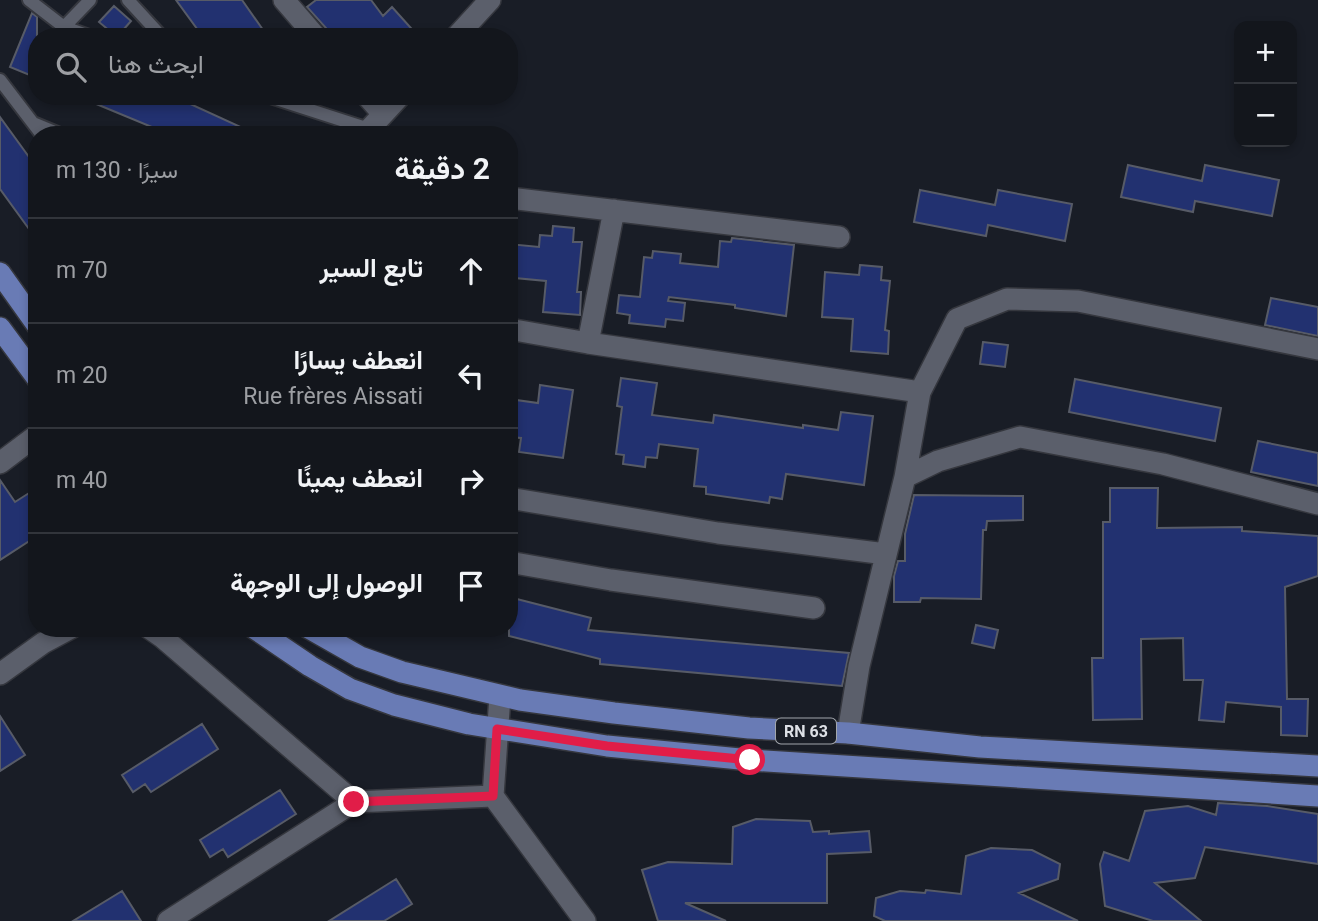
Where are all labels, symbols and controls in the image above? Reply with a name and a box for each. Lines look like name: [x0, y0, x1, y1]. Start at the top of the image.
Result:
map controls: [1234, 21, 1297, 147]
button: +: [1234, 21, 1297, 84]
search box: [28, 28, 518, 105]
icon: search: [52, 48, 90, 86]
text: ابحث هنا: [108, 49, 204, 79]
button: −: [1234, 84, 1297, 147]
text: 2 دقيقة: [395, 151, 490, 186]
text: سيرًا · 130 m: [56, 157, 178, 184]
icon: ahead: [452, 252, 490, 290]
text: تابع السير: [320, 253, 423, 283]
text: 70 m: [56, 257, 108, 284]
text: انعطف يسارًا: [293, 345, 423, 375]
icon: left: [452, 357, 490, 395]
text: 20 m: [56, 362, 108, 389]
text: Rue frères Aissati: [243, 383, 423, 410]
icon: right: [452, 462, 490, 500]
text: انعطف يمينًا: [297, 463, 423, 493]
text: 40 m: [56, 467, 108, 494]
icon: arrive: [452, 567, 490, 605]
text: الوصول إلى الوجهة: [230, 568, 423, 598]
road number: RN 63: [776, 718, 836, 744]
route start: [734, 744, 765, 775]
route end: [338, 786, 369, 817]

